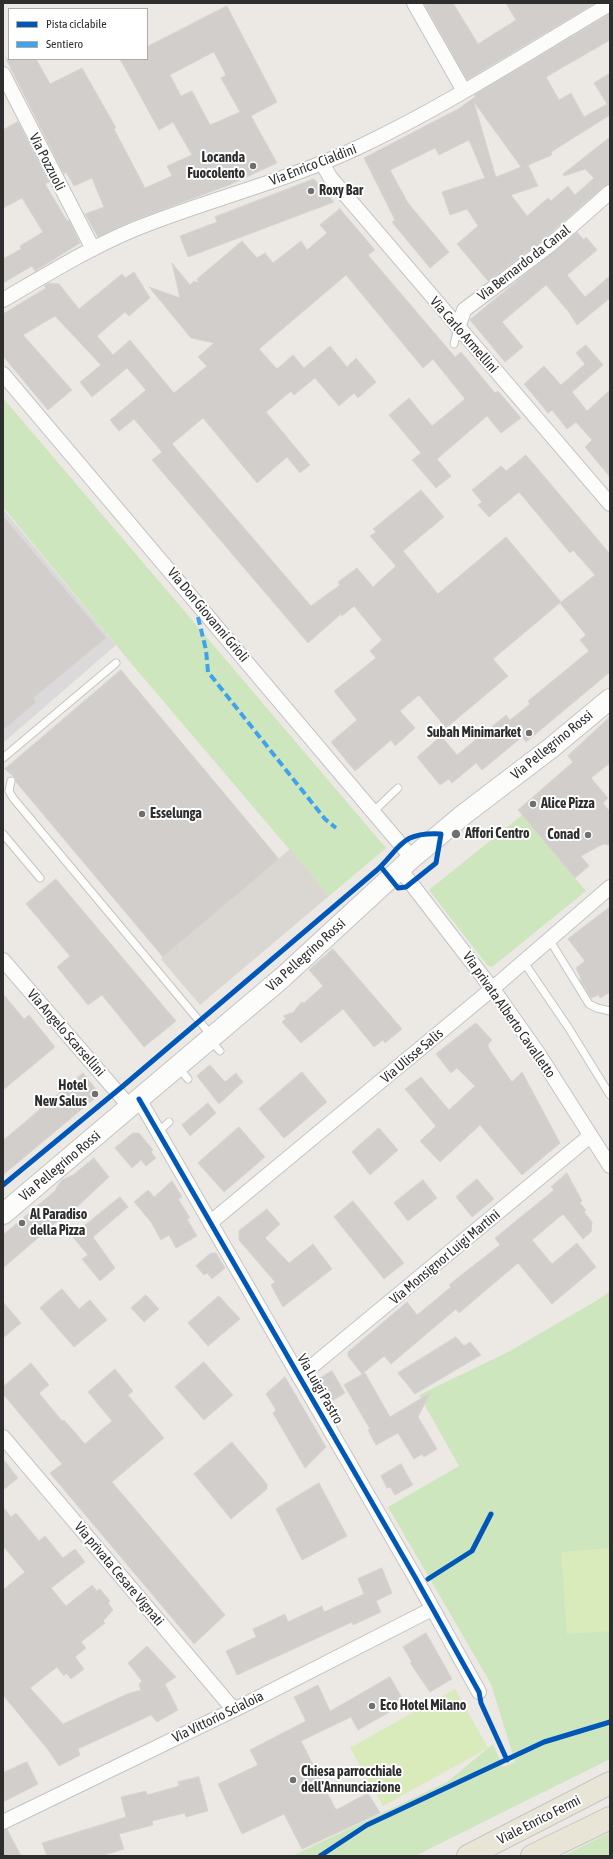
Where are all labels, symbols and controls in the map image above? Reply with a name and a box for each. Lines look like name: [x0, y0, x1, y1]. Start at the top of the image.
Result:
legend: [8, 8, 148, 60]
text: Pista ciclabile: [46, 17, 107, 31]
text: Sentiero: [46, 37, 83, 51]
street label: Via Pozzuoli: [25, 131, 69, 193]
street label: Via Enrico Cialdini: [267, 141, 359, 189]
place label: Locanda Fuocolento: [187, 150, 245, 182]
marker: Locanda Fuocolento: [248, 161, 258, 171]
place label: Roxy Bar: [319, 183, 363, 199]
marker: Roxy Bar: [306, 186, 316, 196]
street label: Via Bernardo da Canal: [474, 222, 574, 304]
street label: Via Carlo Armellini: [426, 293, 502, 377]
street label: Via Don Giovanni Grioli: [164, 564, 252, 666]
street label: Via Pellegrino Rossi: [508, 707, 596, 783]
place label: Subah Minimarket: [427, 725, 521, 741]
marker: Subah Minimarket: [524, 728, 534, 738]
place label: Alice Pizza: [541, 796, 595, 812]
marker: Alice Pizza: [528, 799, 538, 809]
place label: Esselunga: [150, 806, 202, 822]
marker: Esselunga: [137, 809, 147, 819]
place label: Affori Centro: [465, 826, 529, 842]
place label: Conad: [547, 827, 580, 843]
marker: Affori Centro: [450, 828, 462, 840]
marker: Conad: [583, 830, 593, 840]
street label: Via Pellegrino Rossi: [263, 915, 349, 995]
street label: Via privata Alberto Cavalletto: [459, 949, 559, 1081]
street label: Via Angelo Scarsellini: [24, 986, 108, 1080]
street label: Via Ulisse Salis: [377, 1025, 447, 1087]
place label: Hotel New Salus: [34, 1078, 87, 1110]
marker: Hotel New Salus: [90, 1089, 100, 1099]
street label: Via Pellegrino Rossi: [16, 1127, 104, 1205]
street label: Via Monsignor Luigi Martini: [387, 1206, 503, 1308]
place label: Al Paradiso della Pizza: [30, 1207, 87, 1240]
marker: Al Paradiso della Pizza: [17, 1218, 27, 1228]
street label: Via Luigi Pastro: [293, 1351, 347, 1427]
street label: Via privata Cesare Vignati: [71, 1519, 167, 1629]
street label: Via Vittorio Scialoia: [170, 1688, 266, 1746]
place label: Eco Hotel Milano: [380, 1698, 466, 1714]
marker: Eco Hotel Milano: [367, 1701, 377, 1711]
place label: Chiesa parrocchiale dell'Annunciazione: [301, 1764, 402, 1796]
marker: Chiesa parrocchiale dell'Annunciazione: [288, 1775, 298, 1785]
street label: Viale Enrico Fermi: [494, 1792, 584, 1848]

